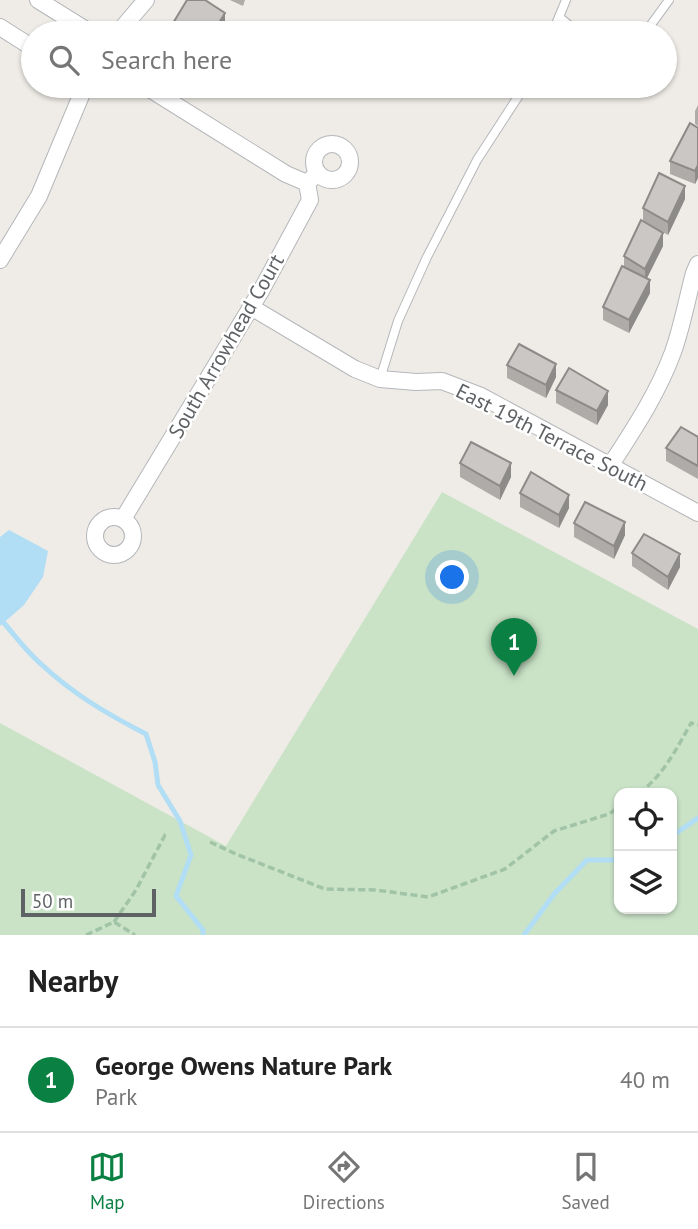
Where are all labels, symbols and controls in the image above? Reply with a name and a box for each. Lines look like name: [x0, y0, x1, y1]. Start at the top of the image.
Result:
search box: [21, 21, 677, 98]
icon: search: [45, 41, 83, 79]
text: Search here: [101, 43, 232, 76]
street label: South Arrowhead Court: [162, 249, 290, 443]
street label: East 19th Terrace South: [452, 377, 652, 497]
your location: [435, 560, 469, 594]
pin: 1: [491, 618, 537, 676]
map controls: [614, 788, 677, 914]
button: locate: [614, 788, 677, 851]
button: layers: [614, 851, 677, 914]
scale bar: [21, 886, 156, 918]
text: 50 m: [32, 889, 73, 913]
text: Nearby: [28, 961, 118, 1000]
text: George Owens Nature Park: [95, 1049, 392, 1082]
text: 1: [44, 1065, 58, 1094]
text: 40 m: [620, 1065, 670, 1094]
text: Park: [95, 1082, 137, 1111]
tab: Map: [88, 1148, 126, 1214]
tab: Directions: [303, 1148, 385, 1214]
tab: Saved: [561, 1148, 610, 1214]

